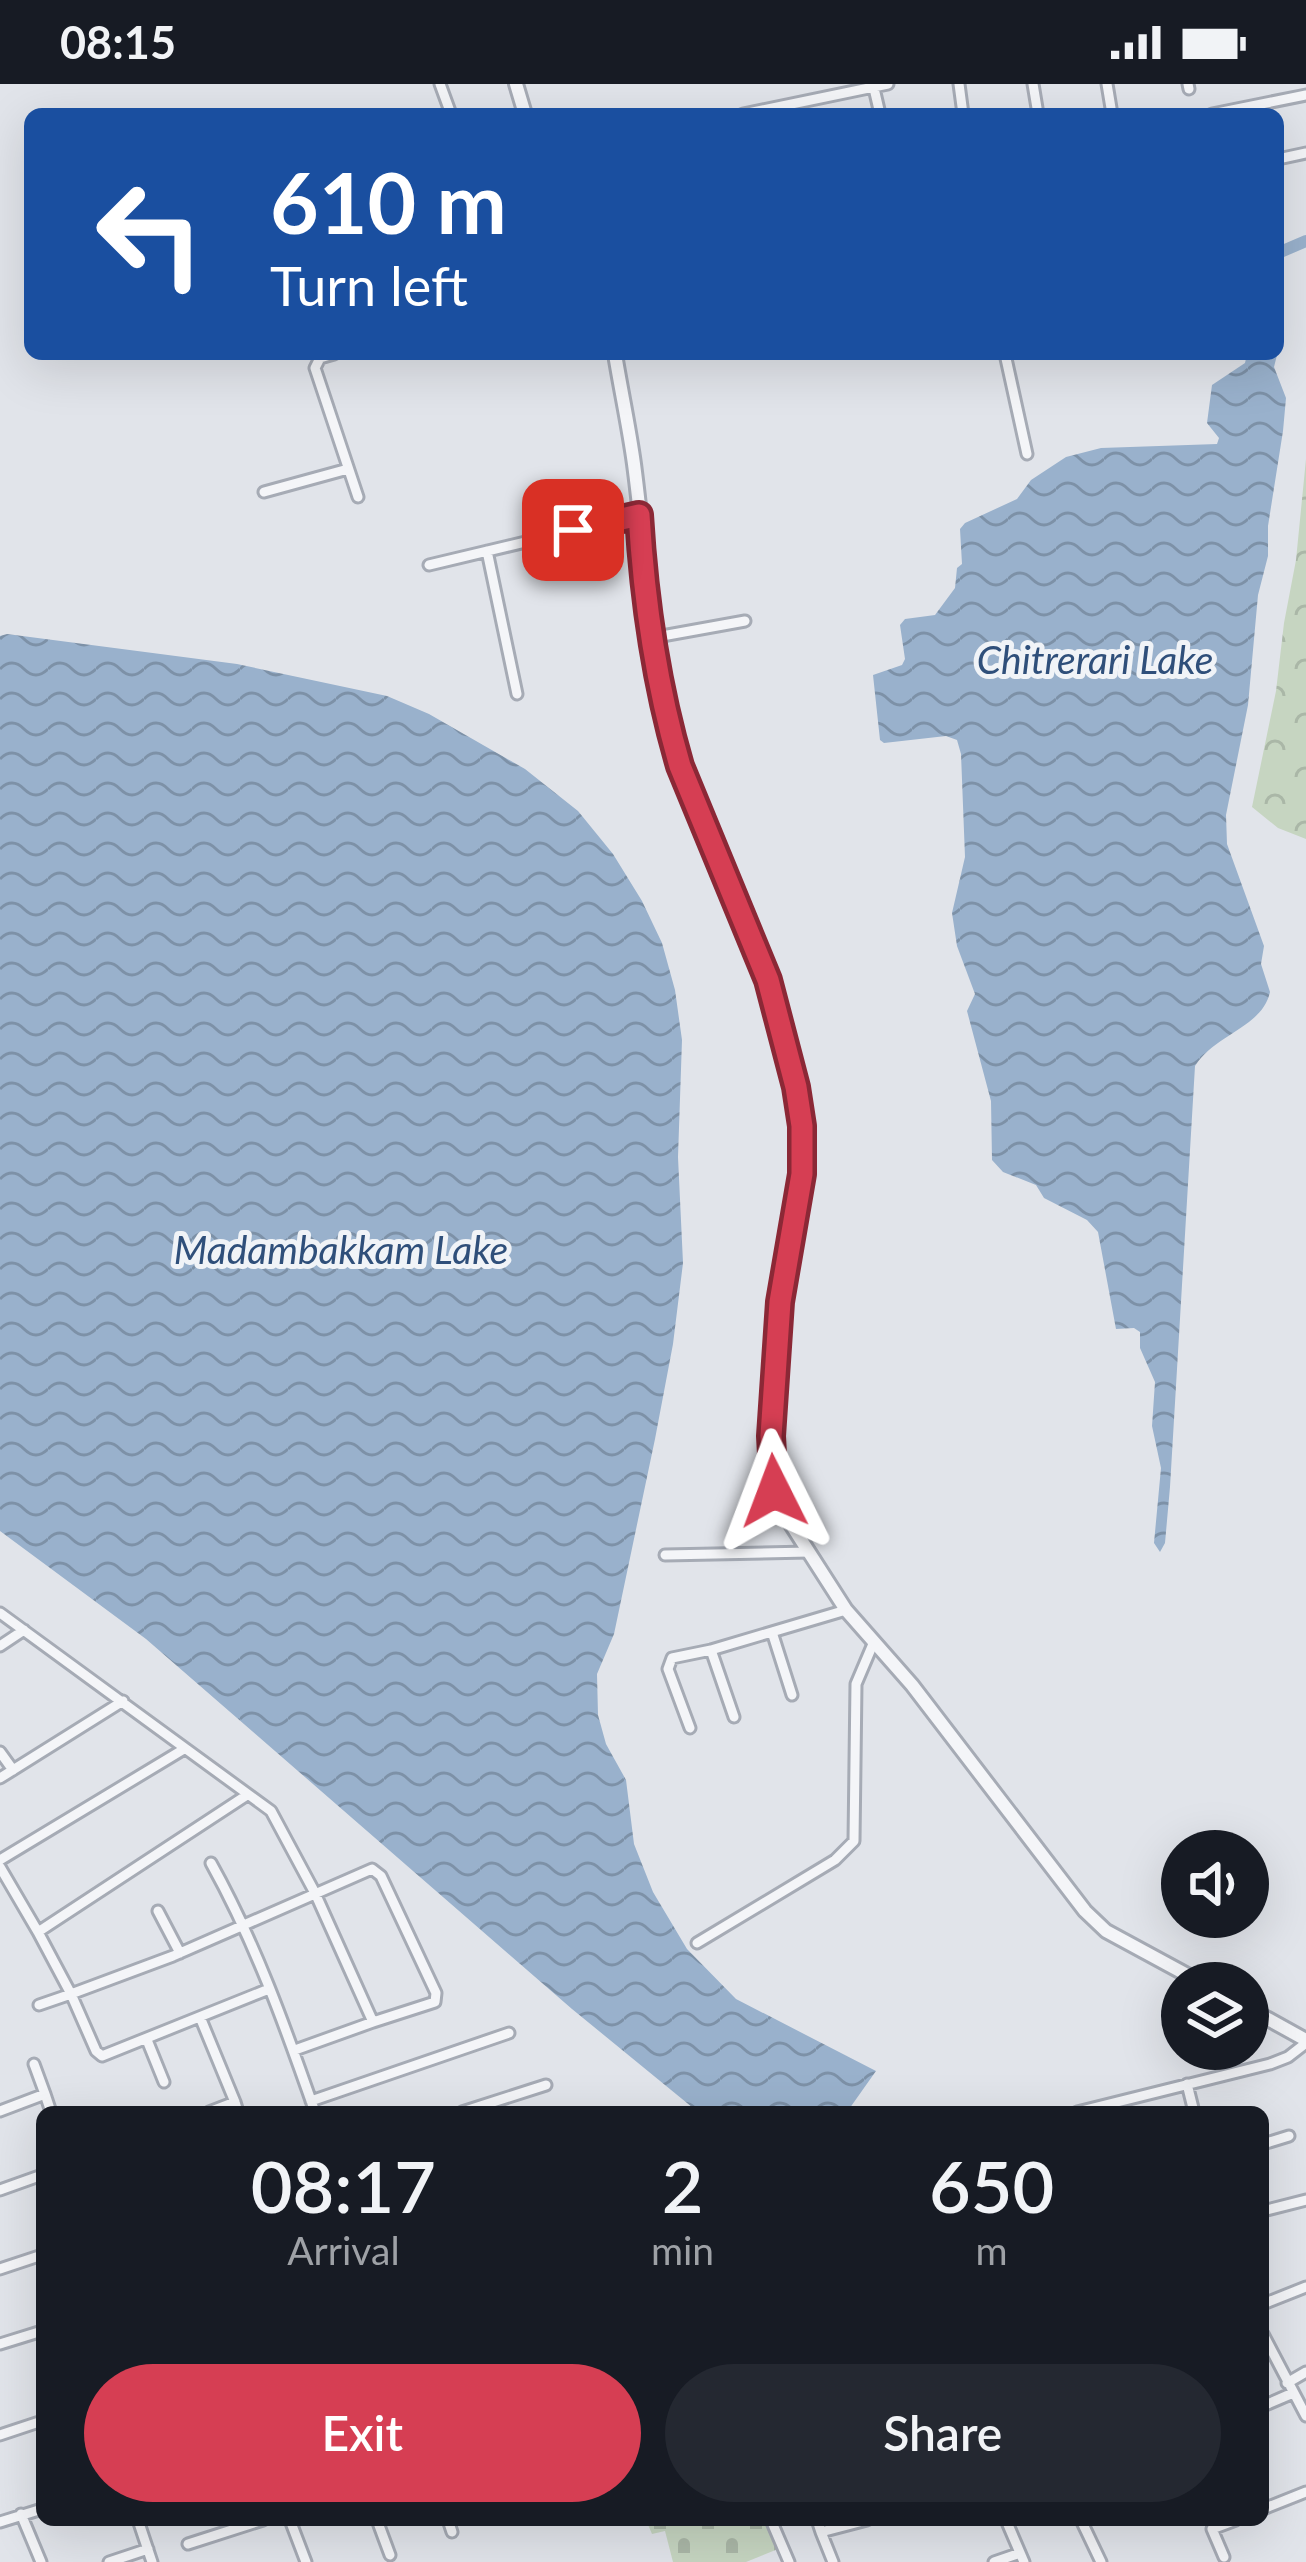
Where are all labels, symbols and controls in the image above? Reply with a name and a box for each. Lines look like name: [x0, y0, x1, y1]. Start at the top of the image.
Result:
text: 08:15: [60, 15, 176, 69]
text: 610 m: [270, 151, 507, 252]
icon: left: [72, 156, 228, 312]
text: Turn left: [270, 253, 468, 318]
pin: [522, 479, 624, 581]
icon: arrive: [540, 497, 606, 563]
water label: Chitrerari Lake: [977, 636, 1213, 682]
water label: Madambakkam Lake: [174, 1226, 508, 1272]
position arrow: [711, 1428, 837, 1554]
map controls: [1161, 1830, 1269, 2070]
button: sound: [1161, 1830, 1269, 1938]
button: layers: [1161, 1962, 1269, 2070]
text: 08:17: [251, 2142, 436, 2228]
text: 2: [662, 2142, 703, 2228]
text: 650: [929, 2142, 1054, 2228]
text: Arrival: [287, 2227, 400, 2273]
text: min: [651, 2227, 714, 2273]
text: m: [976, 2227, 1008, 2273]
button: Exit: [84, 2364, 641, 2502]
button: Share: [665, 2364, 1221, 2502]

